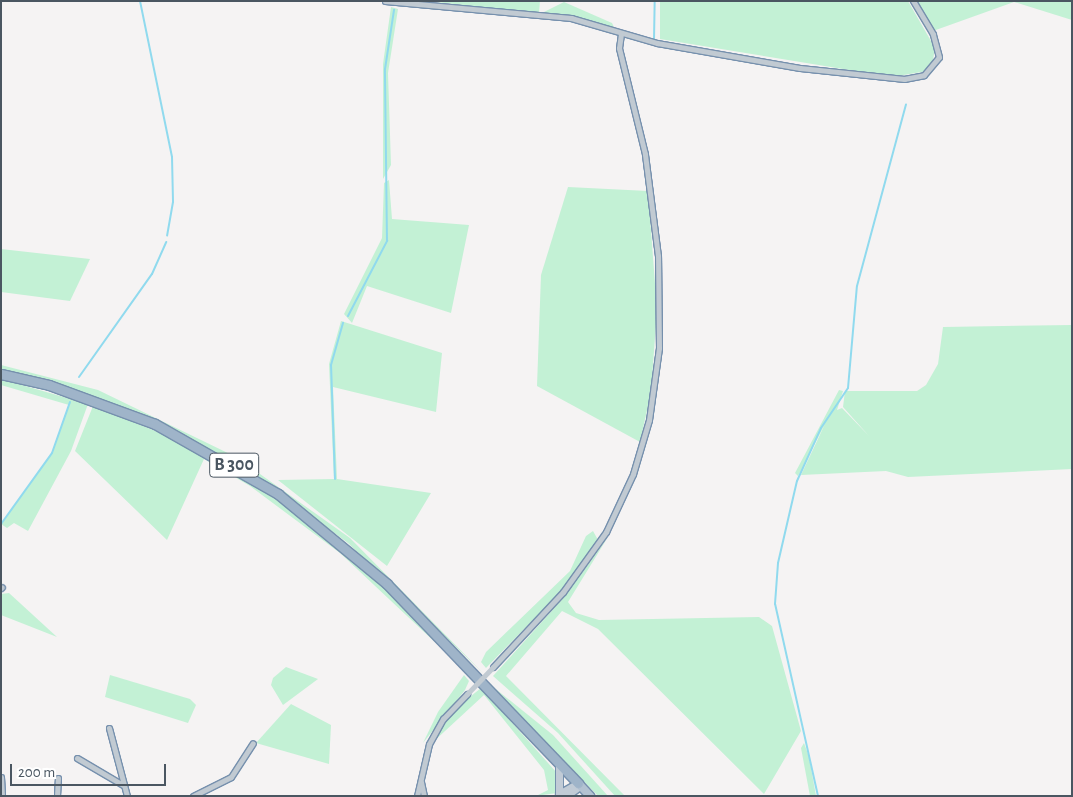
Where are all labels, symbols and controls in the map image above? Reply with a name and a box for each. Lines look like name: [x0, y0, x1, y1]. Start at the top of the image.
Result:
road number: B 300: [209, 450, 259, 480]
scale bar: [12, 754, 169, 786]
text: 200 m: [18, 765, 55, 780]

